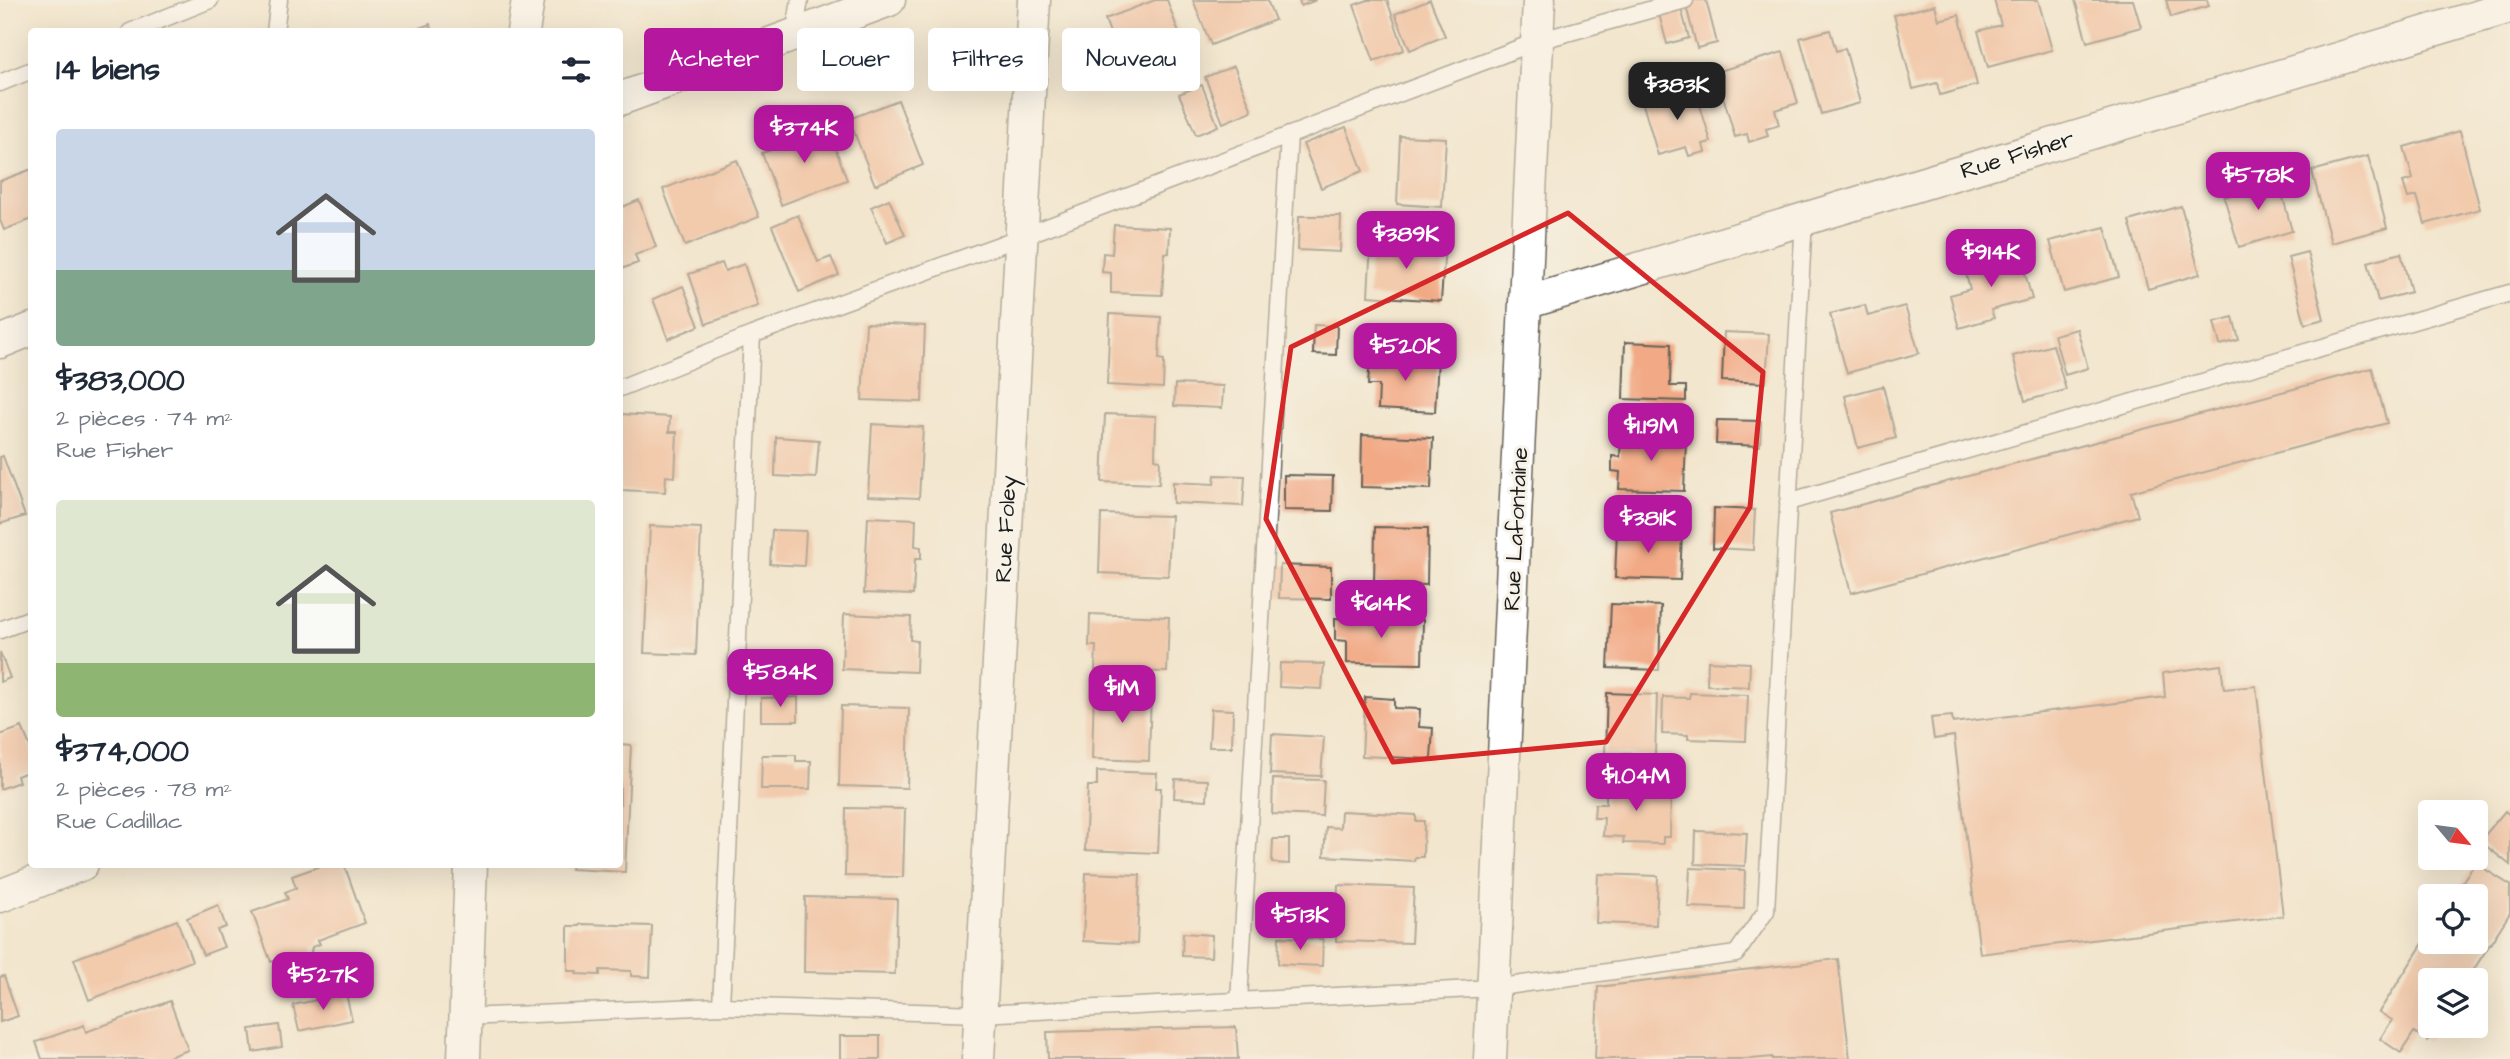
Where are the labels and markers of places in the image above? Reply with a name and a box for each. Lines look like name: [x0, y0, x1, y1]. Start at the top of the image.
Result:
pin: $383K: [1628, 62, 1726, 122]
pin: $374K: [755, 106, 853, 165]
pin: $578K: [2209, 152, 2307, 212]
pin: $389K: [1357, 212, 1455, 271]
pin: $914K: [1942, 230, 2040, 289]
pin: $520K: [1356, 324, 1454, 383]
pin: $1.19M: [1594, 404, 1708, 463]
pin: $381K: [1599, 496, 1697, 555]
pin: $614K: [1332, 580, 1430, 640]
pin: $584K: [731, 650, 829, 709]
pin: $1M: [1088, 666, 1156, 725]
pin: $1.04M: [1579, 754, 1693, 813]
pin: $513K: [1251, 892, 1349, 952]
pin: $527K: [274, 953, 372, 1012]

